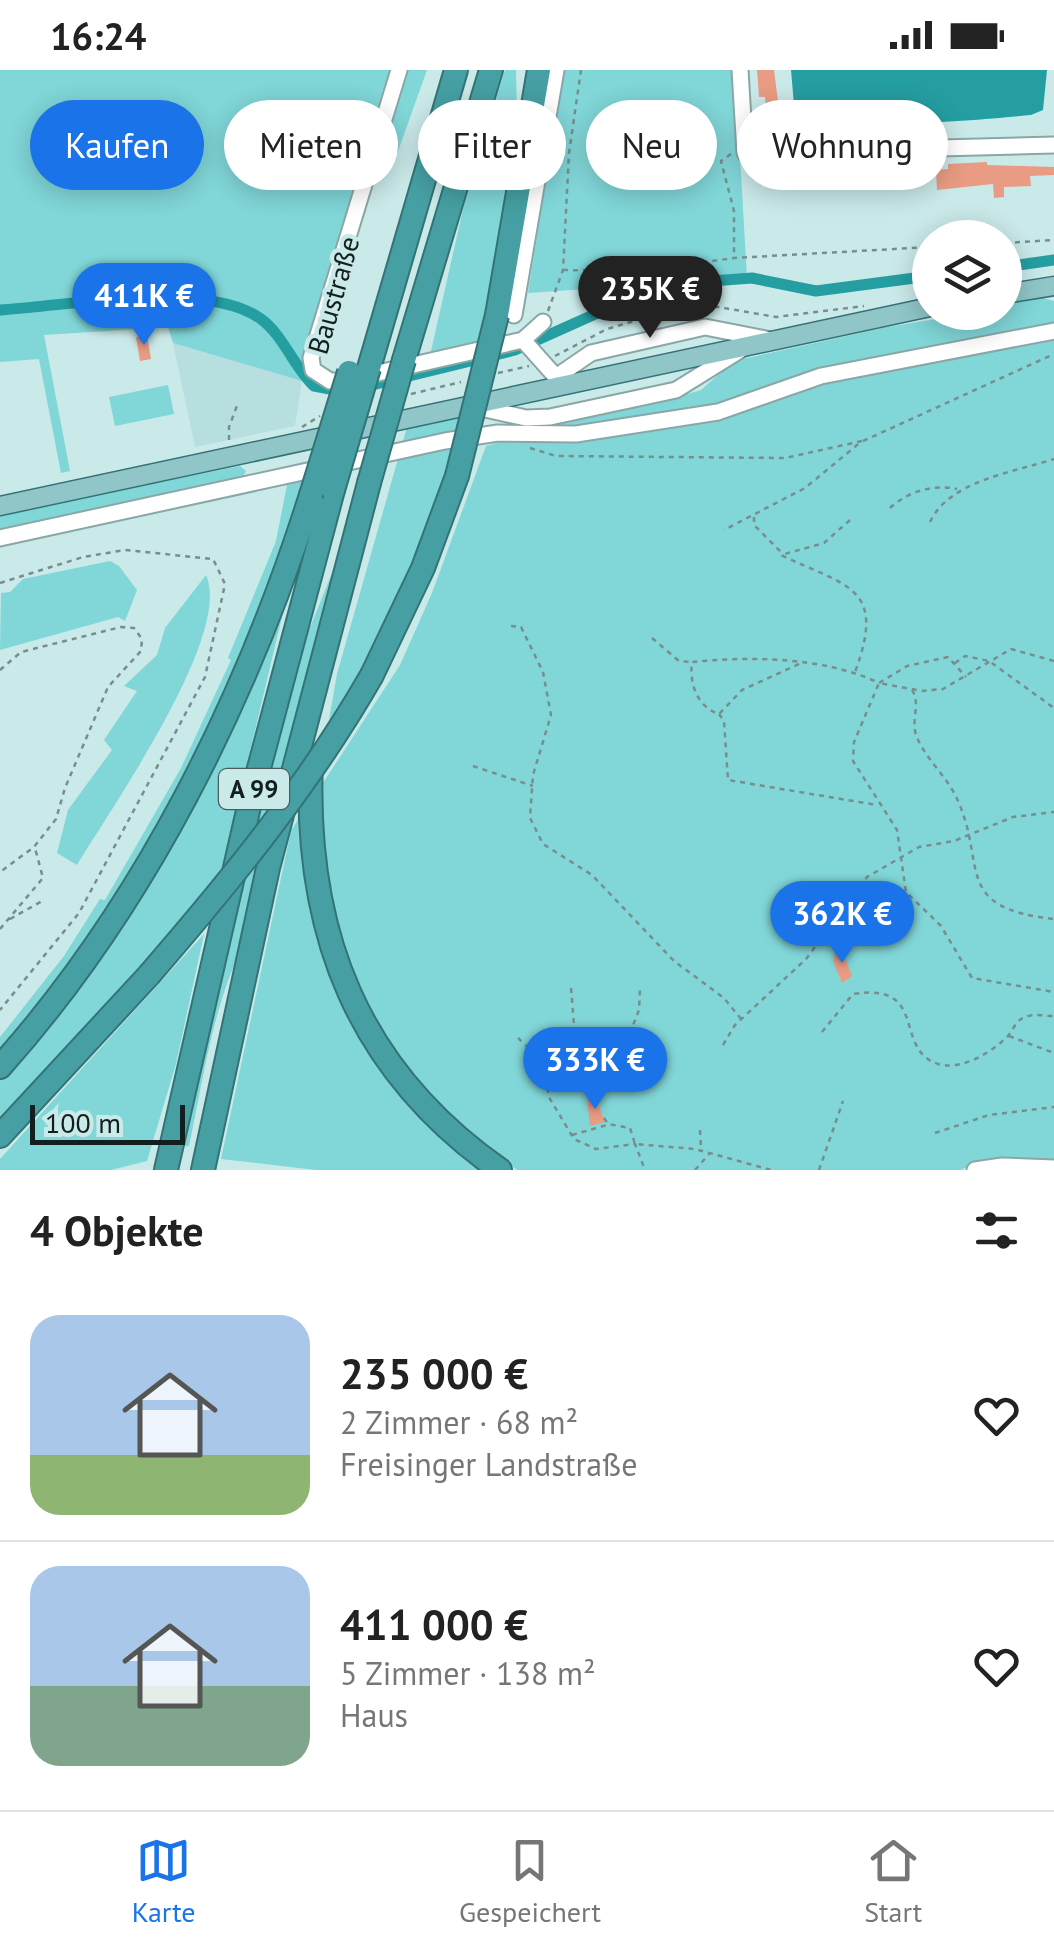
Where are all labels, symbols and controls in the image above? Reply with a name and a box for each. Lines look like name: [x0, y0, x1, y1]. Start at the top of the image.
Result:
text: 16:24: [50, 11, 146, 60]
chip: Kaufen: [30, 100, 204, 190]
chip: Mieten: [224, 100, 398, 190]
chip: Filter: [418, 100, 566, 190]
chip: Neu: [586, 100, 717, 190]
chip: Wohnung: [737, 100, 948, 190]
map controls: [912, 220, 1022, 330]
button: layers: [912, 220, 1022, 330]
street label: Baustraße: [299, 232, 367, 358]
pin: 235K €: [569, 256, 731, 341]
pin: 411K €: [63, 263, 225, 348]
text: 235K €: [600, 267, 700, 309]
text: 411K €: [94, 274, 194, 316]
road number: A 99: [219, 769, 289, 809]
pin: 362K €: [761, 881, 923, 966]
text: 362K €: [792, 892, 892, 934]
pin: 333K €: [514, 1027, 676, 1112]
text: 333K €: [545, 1038, 645, 1080]
scale bar: [30, 1100, 185, 1144]
text: 100 m: [45, 1104, 121, 1141]
text: 4 Objekte: [30, 1203, 204, 1258]
icon: filters: [969, 1203, 1024, 1258]
text: 235 000 €: [340, 1346, 528, 1401]
icon: home: [110, 1355, 230, 1475]
icon: heart: [969, 1388, 1024, 1443]
text: 2 Zimmer · 68 m²: [340, 1401, 578, 1443]
text: Freisinger Landstraße: [340, 1443, 637, 1485]
text: 411 000 €: [340, 1597, 528, 1652]
icon: home: [110, 1606, 230, 1726]
icon: heart: [969, 1639, 1024, 1694]
text: 5 Zimmer · 138 m²: [340, 1652, 596, 1694]
text: Haus: [340, 1694, 408, 1736]
tab: Karte: [132, 1833, 196, 1930]
tab: Gespeichert: [459, 1833, 601, 1930]
tab: Start: [864, 1833, 922, 1930]

